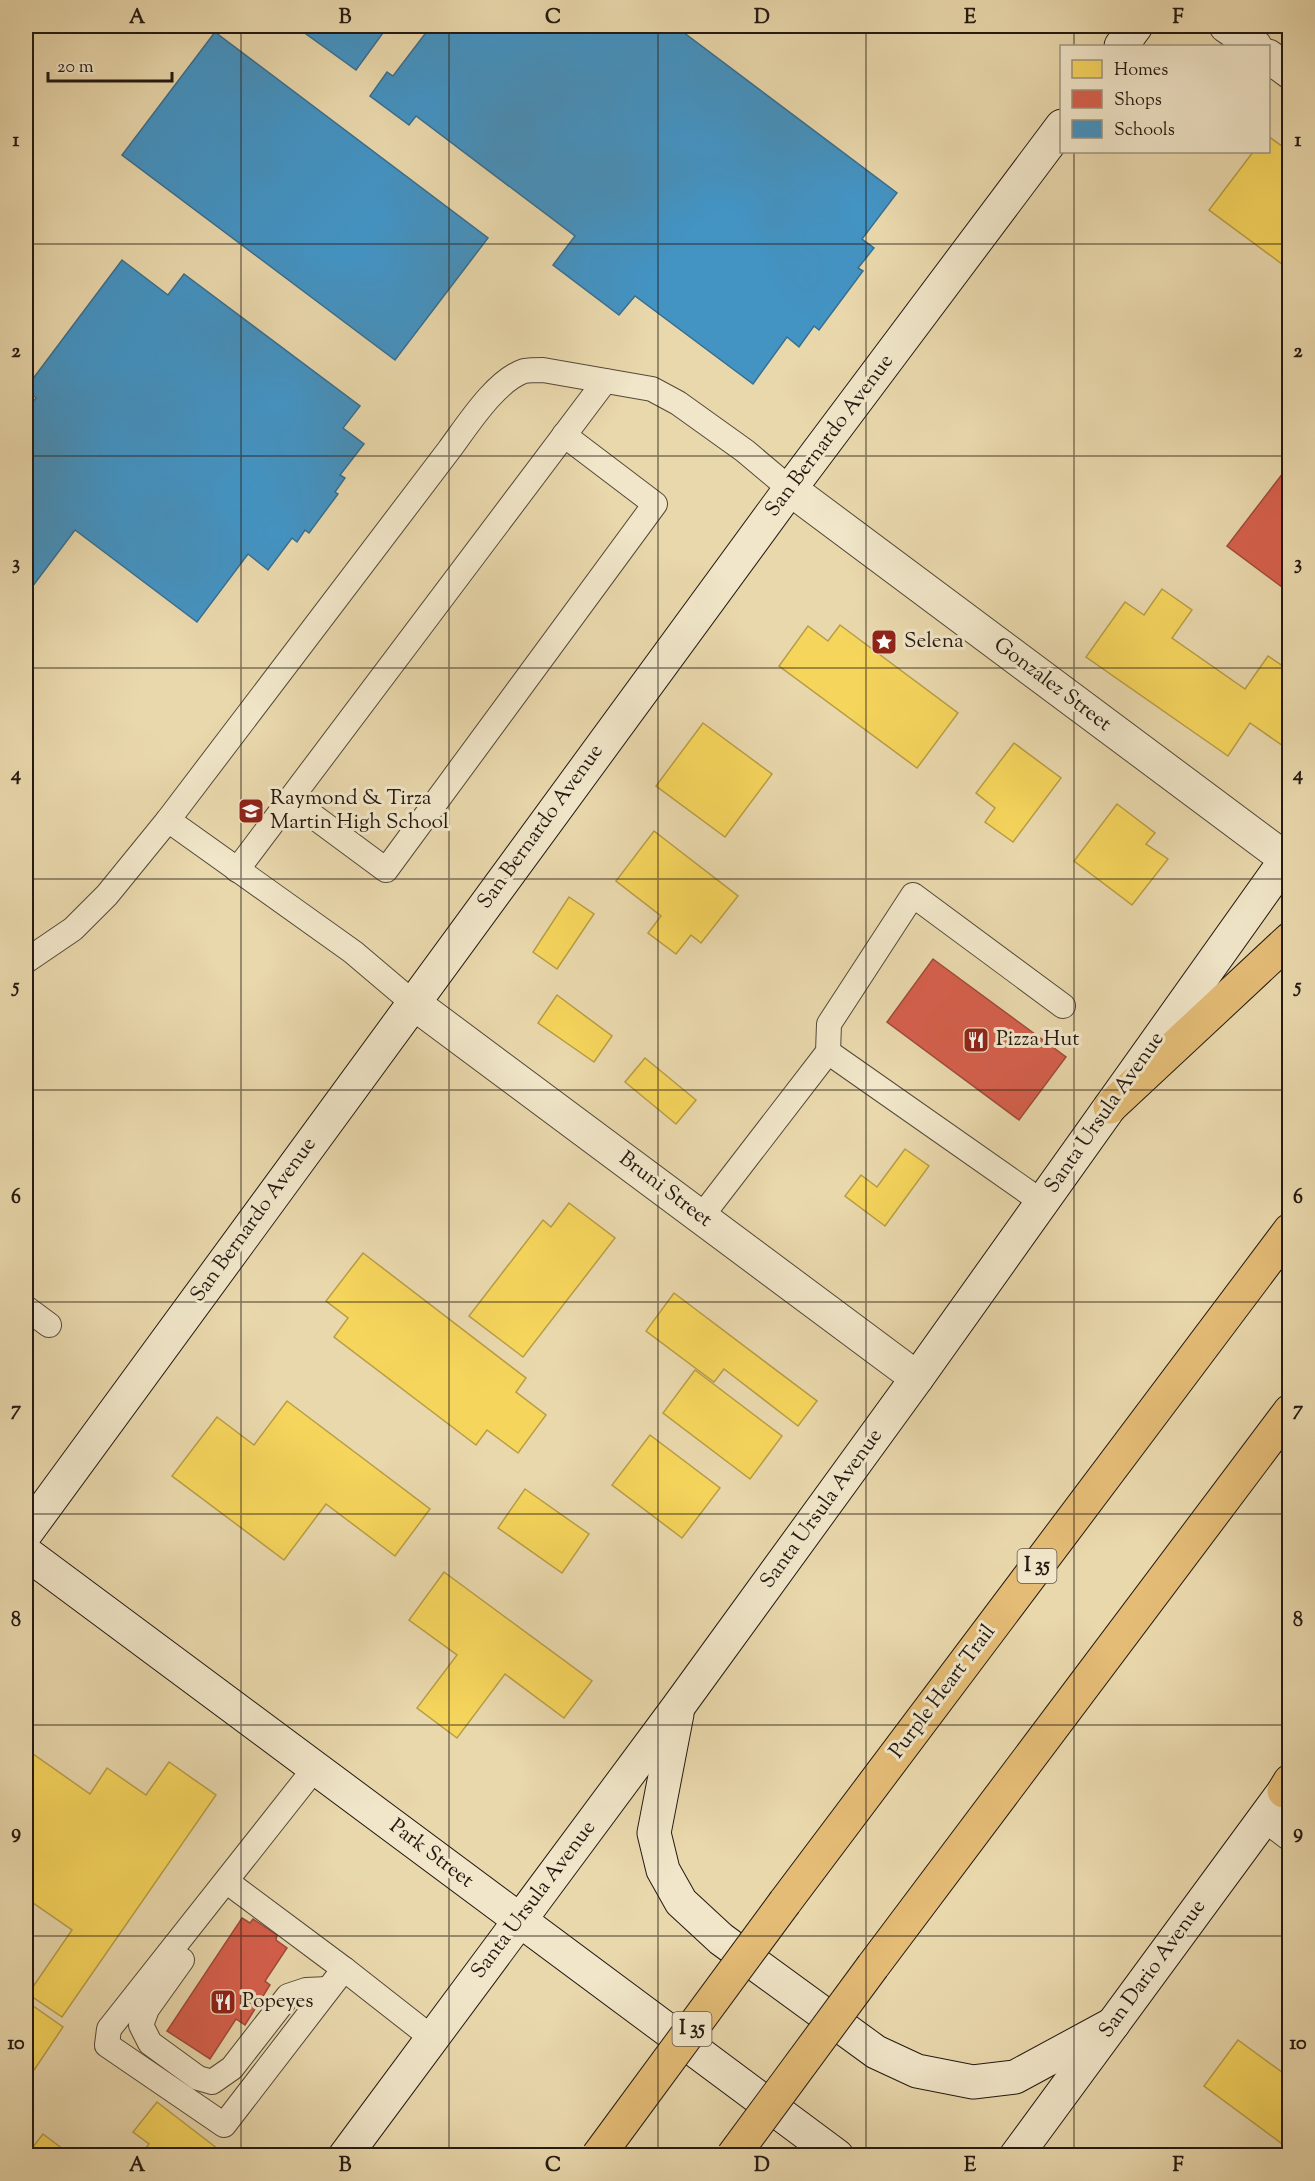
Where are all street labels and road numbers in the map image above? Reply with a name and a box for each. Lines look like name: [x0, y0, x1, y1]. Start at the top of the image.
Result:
street label: San Bernardo Avenue: [759, 348, 901, 524]
street label: Gonzalez Street: [987, 631, 1117, 739]
street label: San Bernardo Avenue: [471, 738, 611, 916]
street label: Santa Ursula Avenue: [1038, 1026, 1172, 1200]
street label: San Bernardo Avenue: [184, 1131, 324, 1309]
street label: Bruni Street: [612, 1145, 718, 1235]
street label: Santa Ursula Avenue: [754, 1423, 890, 1595]
road number: I 35: [1018, 1549, 1056, 1583]
street label: Purple Heart Trail: [883, 1619, 1003, 1765]
street label: Park Street: [382, 1812, 480, 1896]
street label: Santa Ursula Avenue: [464, 1815, 604, 1985]
street label: San Dario Avenue: [1092, 1893, 1214, 2045]
road number: I 35: [672, 2012, 712, 2046]

